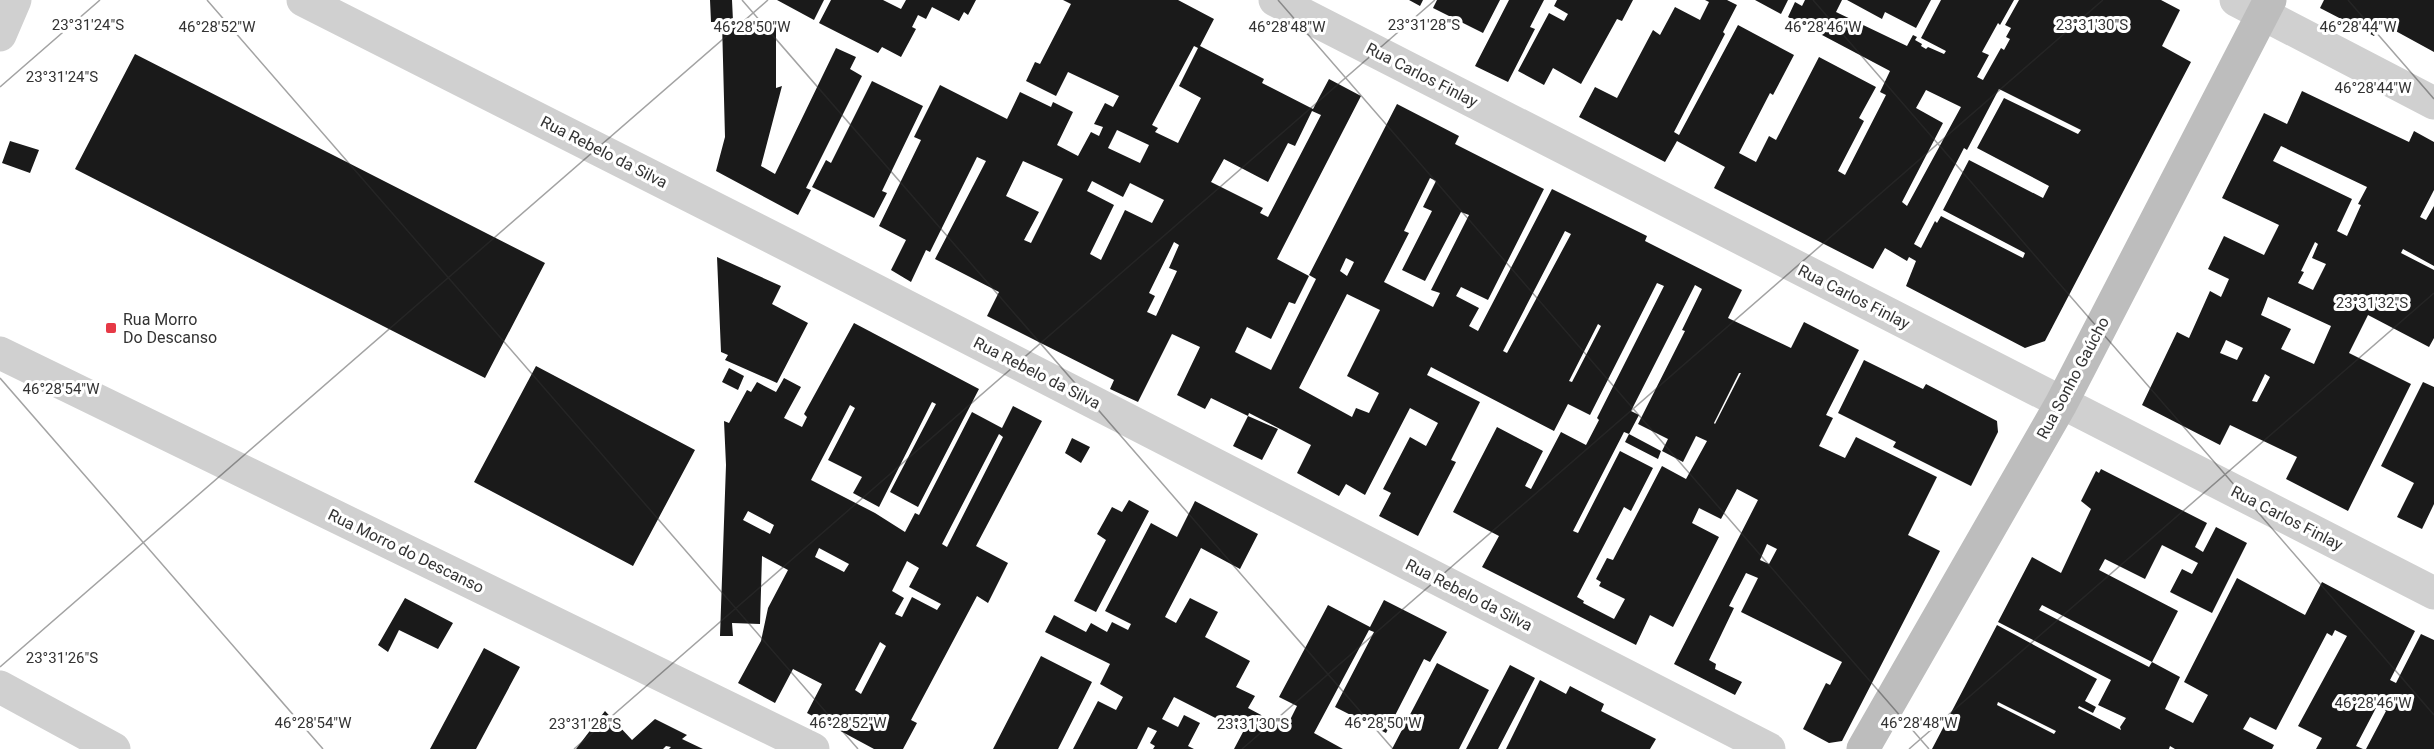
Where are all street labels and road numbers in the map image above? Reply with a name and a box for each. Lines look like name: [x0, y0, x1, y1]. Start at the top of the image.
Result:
street label: Rua Carlos Finlay: [1363, 39, 1481, 112]
street label: Rua Rebelo da Silva: [538, 112, 670, 192]
street label: Rua Carlos Finlay: [1795, 261, 1913, 334]
street label: Rua Sonho Gaúcho: [2033, 314, 2113, 442]
street label: Rua Rebelo da Silva: [971, 333, 1103, 413]
street label: Rua Carlos Finlay: [2228, 482, 2346, 555]
street label: Rua Morro do Descanso: [325, 505, 487, 597]
street label: Rua Rebelo da Silva: [1403, 555, 1535, 635]

